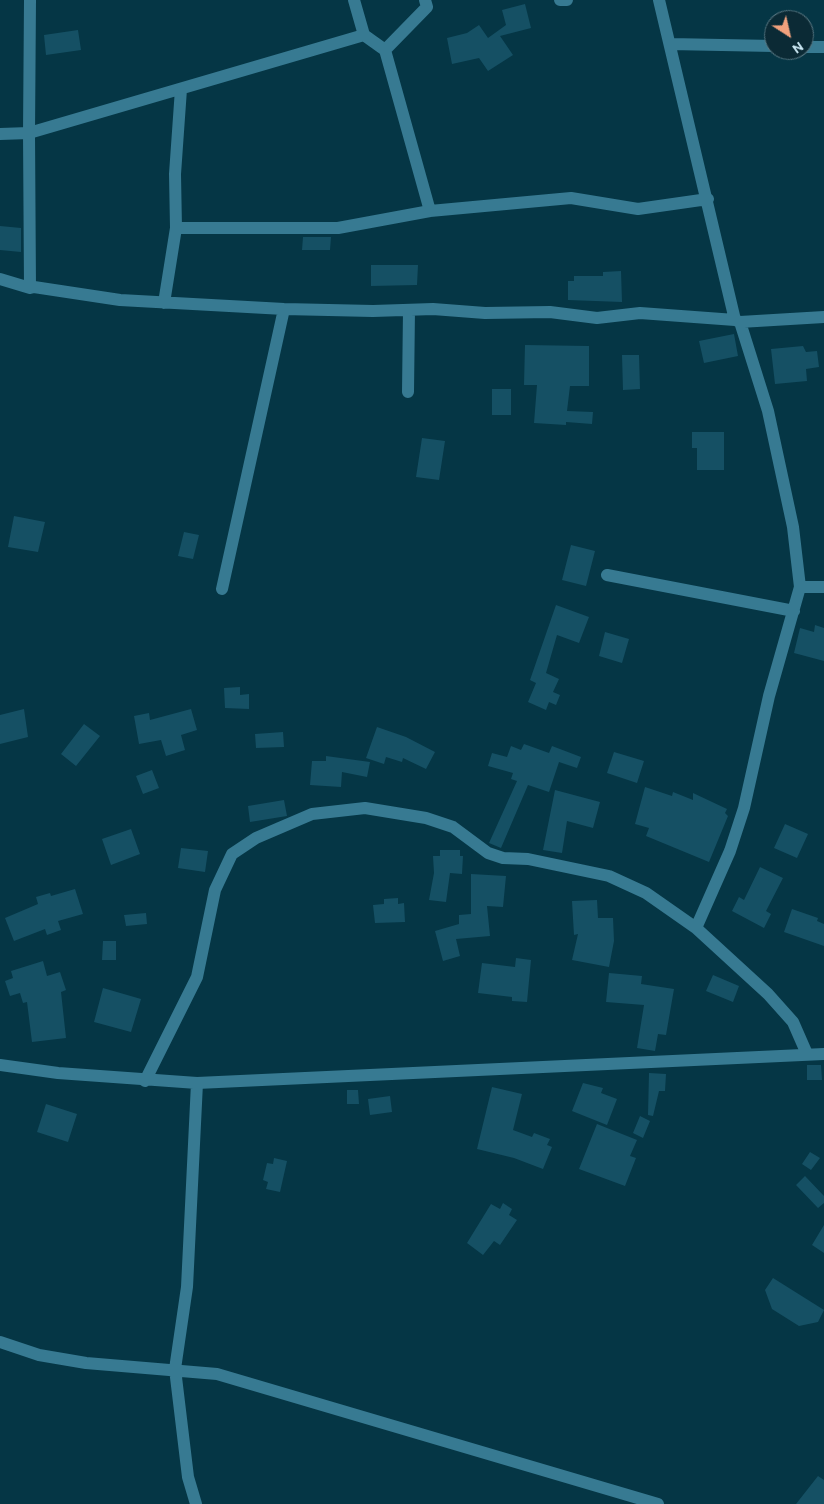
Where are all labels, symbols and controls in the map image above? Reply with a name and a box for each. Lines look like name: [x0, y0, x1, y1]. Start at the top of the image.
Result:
north arrow: [764, 10, 814, 60]
text: N: [788, 37, 806, 57]

